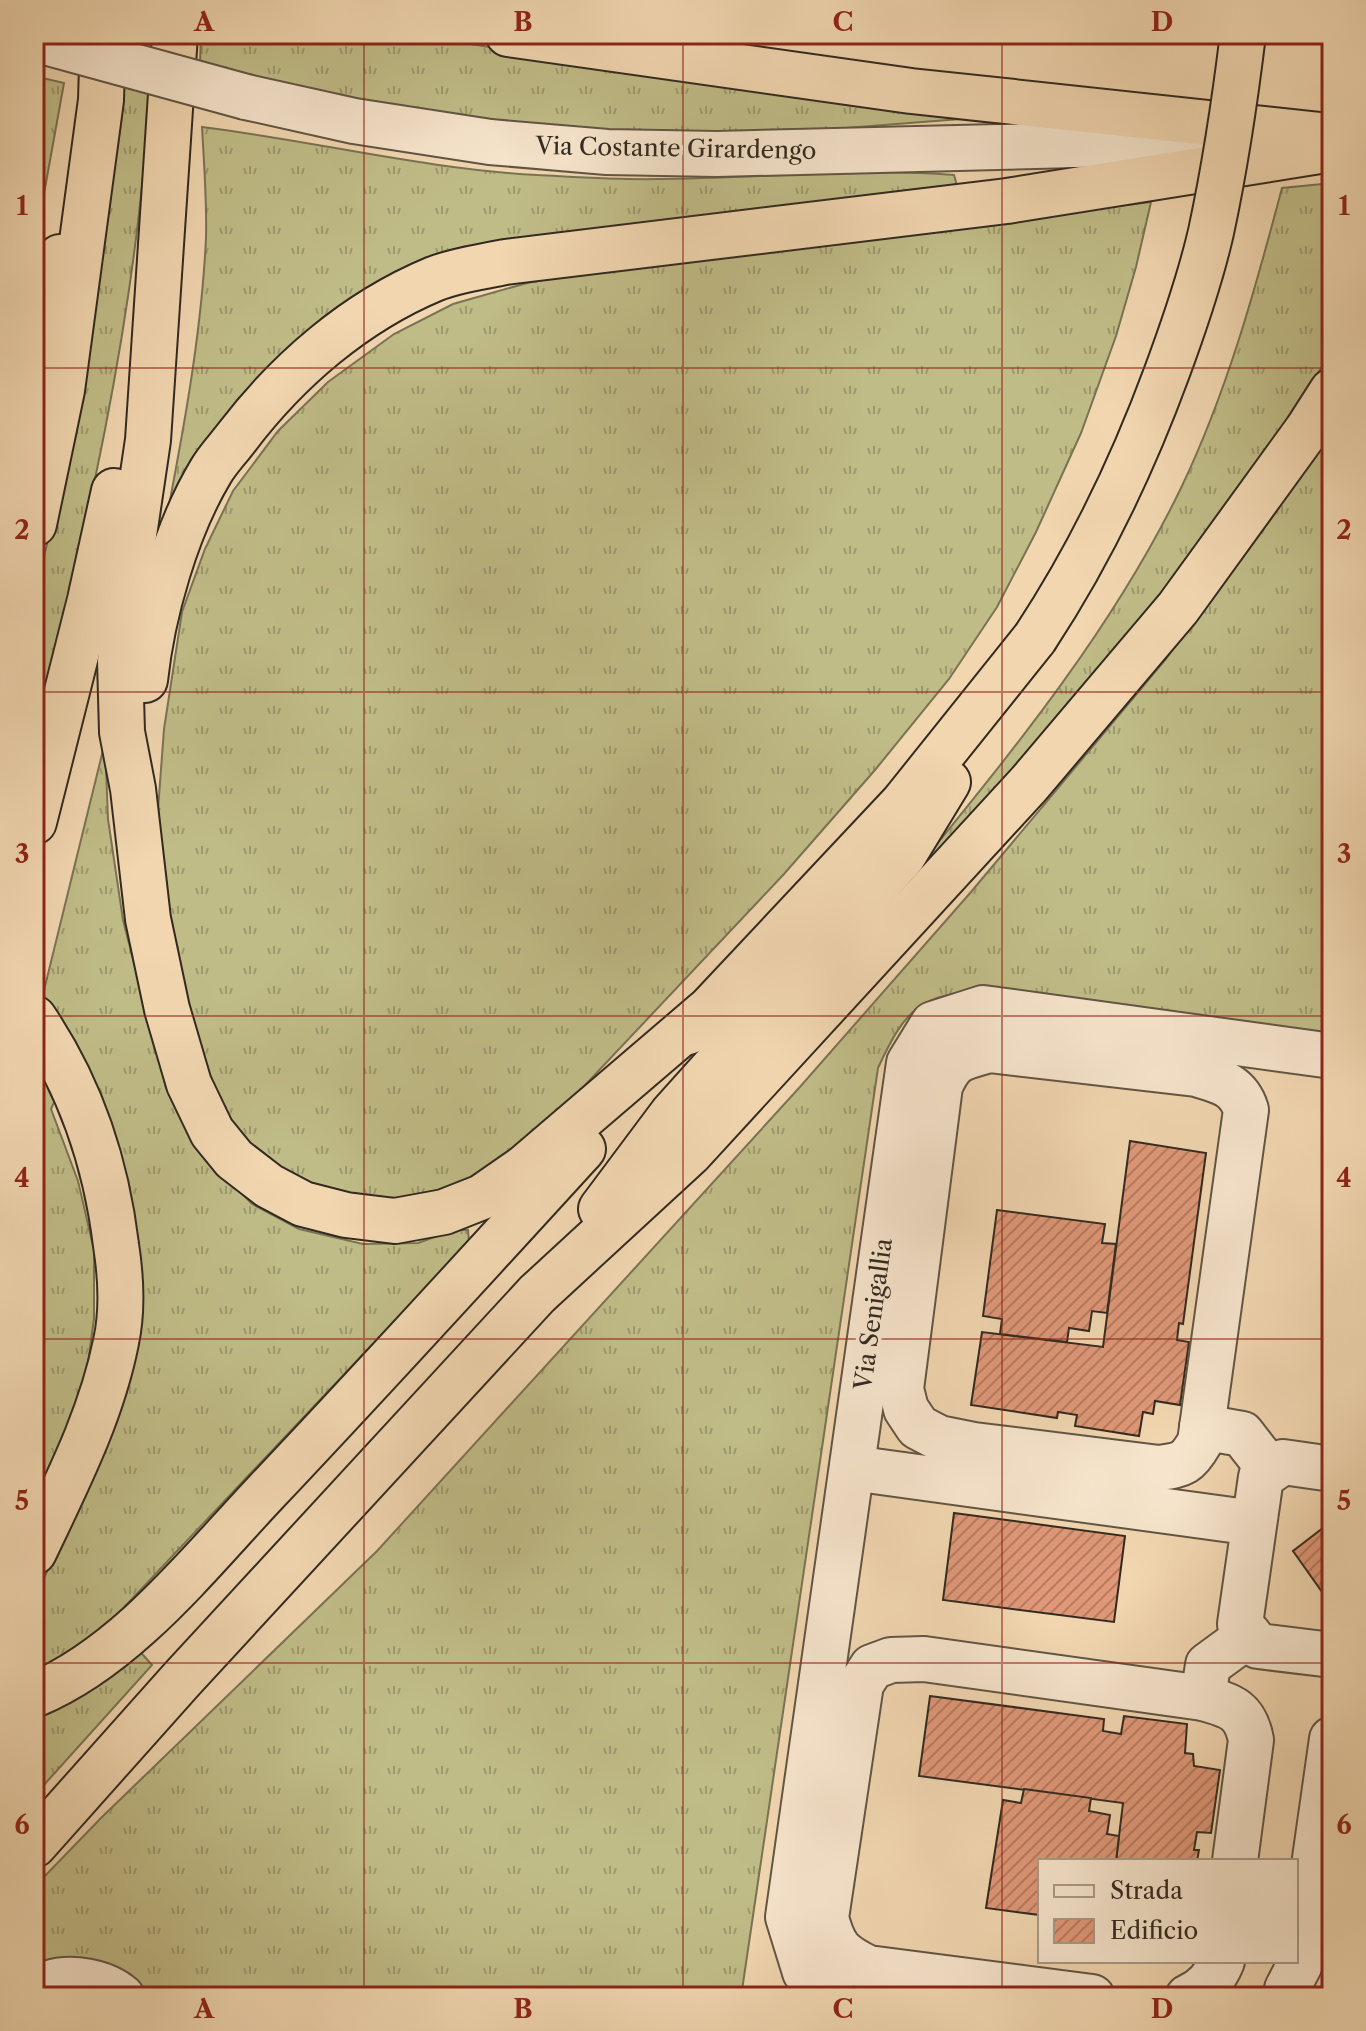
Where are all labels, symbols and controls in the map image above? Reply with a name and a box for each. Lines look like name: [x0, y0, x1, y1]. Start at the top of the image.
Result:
text: A: [193, 6, 215, 38]
text: B: [513, 6, 533, 38]
text: C: [833, 6, 853, 38]
text: D: [1151, 6, 1173, 38]
street label: Via Costante Girardengo: [534, 131, 817, 165]
text: 1: [16, 190, 28, 222]
text: 1: [1338, 190, 1350, 222]
text: 2: [14, 514, 30, 546]
text: 2: [1336, 514, 1352, 546]
text: 3: [15, 838, 29, 870]
text: 3: [1337, 838, 1351, 870]
text: 4: [14, 1162, 30, 1194]
text: 4: [1336, 1162, 1352, 1194]
street label: Via Senigallia: [848, 1236, 898, 1393]
text: 5: [15, 1485, 29, 1517]
text: 5: [1337, 1485, 1351, 1517]
text: 6: [14, 1809, 30, 1841]
text: 6: [1336, 1809, 1352, 1841]
legend: [1038, 1859, 1298, 1963]
text: Strada: [1110, 1876, 1183, 1905]
text: Edificio: [1110, 1916, 1198, 1945]
text: A: [193, 1993, 215, 2025]
text: B: [513, 1993, 533, 2025]
text: C: [833, 1993, 853, 2025]
text: D: [1151, 1993, 1173, 2025]

